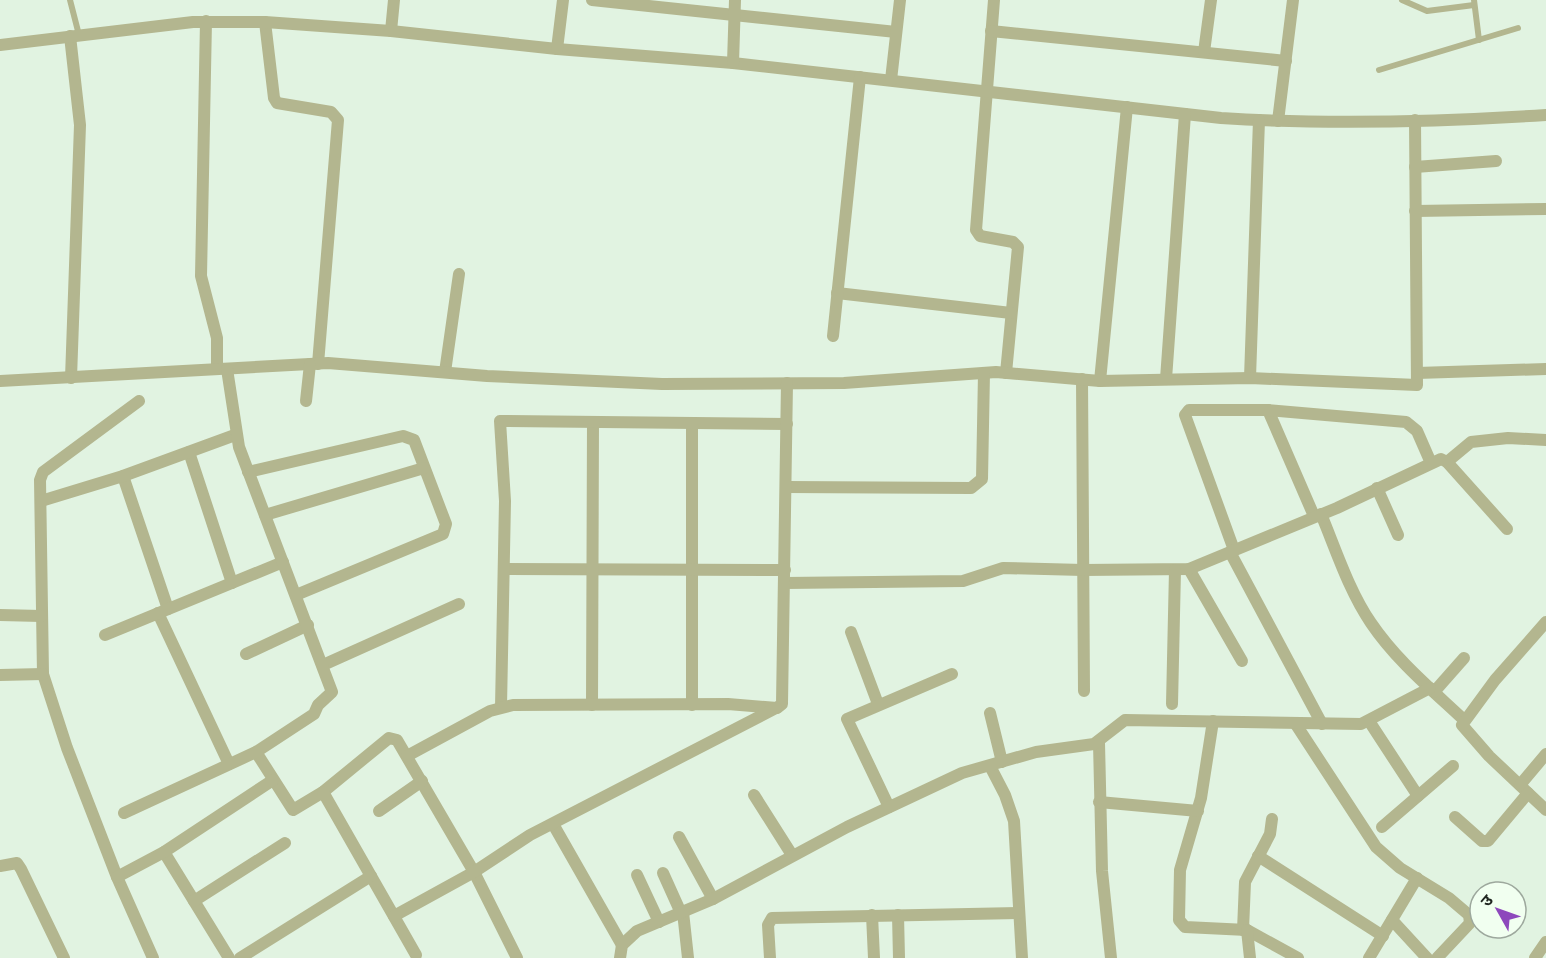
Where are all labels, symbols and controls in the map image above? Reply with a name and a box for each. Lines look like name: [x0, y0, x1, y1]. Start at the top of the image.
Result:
north arrow: [1468, 880, 1528, 940]
text: उ: [1476, 890, 1498, 910]

